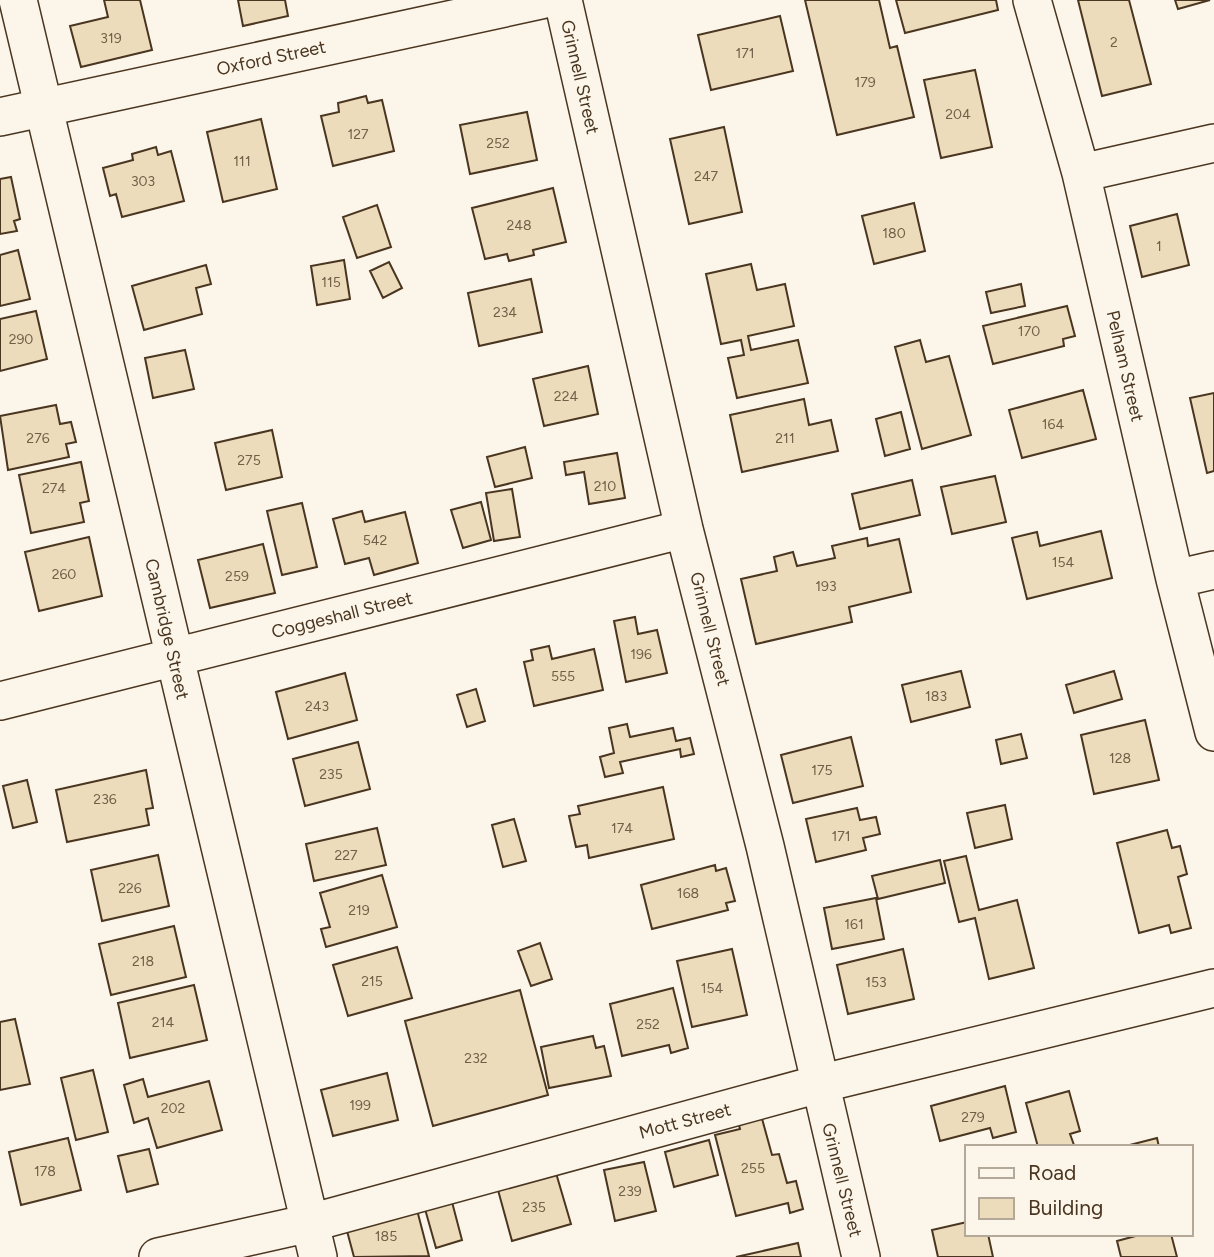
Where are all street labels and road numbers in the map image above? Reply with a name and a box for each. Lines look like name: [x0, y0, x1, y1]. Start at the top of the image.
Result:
street label: Grinnell Street: [556, 18, 604, 136]
street label: Oxford Street: [214, 36, 328, 80]
street label: Pelham Street: [1102, 308, 1149, 424]
street label: Cambridge Street: [140, 556, 194, 702]
street label: Grinnell Street: [685, 570, 735, 688]
street label: Coggeshall Street: [269, 587, 415, 643]
street label: Mott Street: [637, 1098, 733, 1144]
street label: Grinnell Street: [817, 1121, 867, 1239]

